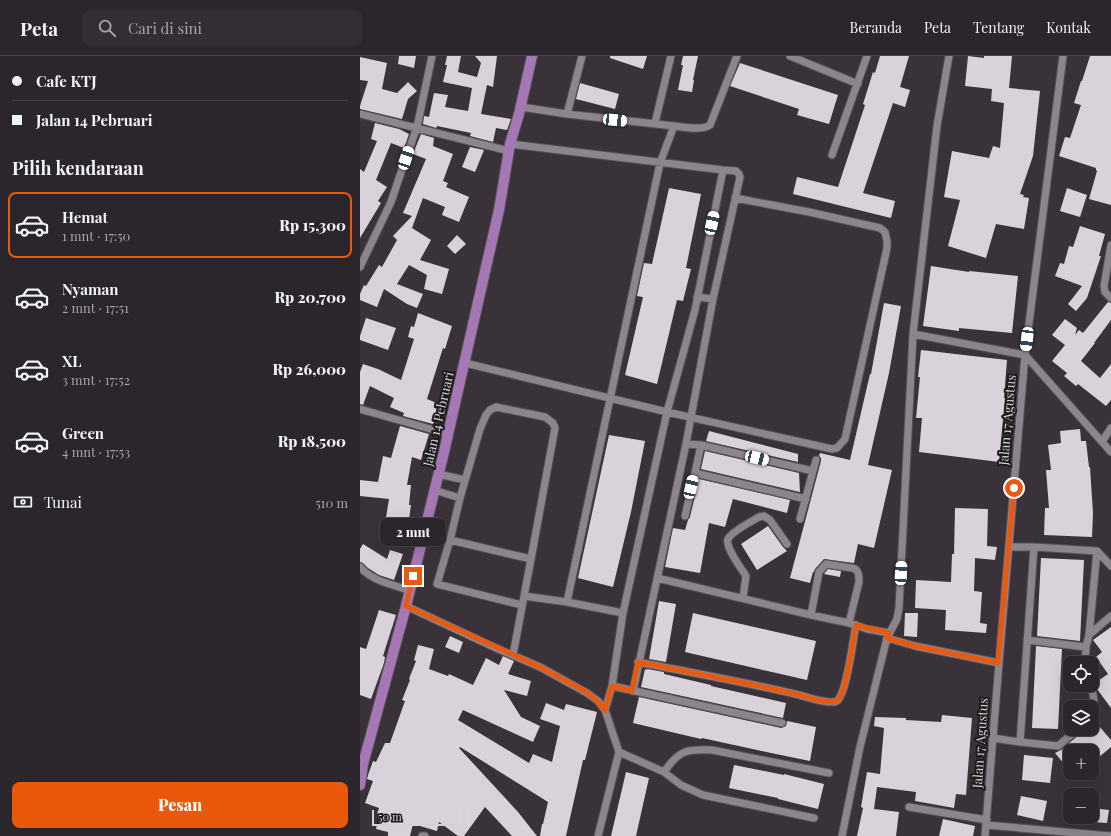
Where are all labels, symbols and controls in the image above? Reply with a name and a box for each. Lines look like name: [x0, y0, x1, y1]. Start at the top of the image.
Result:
search box: [82, 10, 362, 46]
text: Peta: [20, 15, 58, 41]
icon: search: [96, 17, 118, 39]
text: Cari di sini: [128, 18, 202, 38]
text: Beranda: [850, 18, 902, 37]
text: Peta: [924, 18, 951, 37]
text: Tentang: [973, 18, 1024, 37]
text: Kontak: [1046, 18, 1091, 37]
text: Cafe KTJ: [36, 71, 97, 91]
text: Jalan 14 Pebruari: [36, 110, 152, 130]
car: [603, 113, 627, 127]
car: [397, 145, 415, 171]
text: Pilih kendaraan: [12, 156, 144, 180]
icon: car: [14, 207, 50, 243]
text: Hemat: [62, 207, 108, 227]
car: [704, 210, 720, 236]
text: Rp 15,300: [279, 215, 346, 235]
text: 1 mnt · 17:50: [62, 227, 130, 244]
icon: car: [14, 279, 50, 315]
text: Nyaman: [62, 279, 119, 299]
text: Rp 20,700: [274, 287, 346, 307]
text: 2 mnt · 17:51: [62, 299, 129, 316]
car: [1020, 326, 1034, 352]
icon: car: [14, 351, 50, 387]
text: XL: [62, 351, 82, 371]
text: Rp 26,000: [273, 359, 346, 379]
street label: Jalan 14 Pebruari: [418, 370, 457, 469]
text: 3 mnt · 17:52: [62, 371, 130, 388]
street label: Jalan 17 Agustus: [994, 374, 1019, 467]
icon: car: [14, 423, 50, 459]
text: Green: [62, 423, 104, 443]
text: Rp 18,500: [278, 431, 346, 451]
text: 4 mnt · 17:53: [62, 443, 130, 460]
car: [744, 449, 770, 467]
car: [682, 474, 700, 500]
route start: [1005, 479, 1023, 497]
icon: cash: [12, 491, 34, 513]
text: Tunai: [44, 492, 82, 512]
text: 510 m: [315, 494, 348, 511]
callout: 2 mnt: [380, 518, 446, 546]
text: 2 mnt: [396, 523, 430, 540]
car: [894, 561, 908, 585]
route end: [404, 567, 422, 585]
map controls: [1063, 656, 1099, 824]
button: locate: [1063, 656, 1099, 692]
street label: Jalan 17 Agustus: [968, 697, 991, 790]
button: layers: [1063, 700, 1099, 736]
button: +: [1063, 744, 1099, 780]
button: Pesan: [12, 782, 348, 828]
button: −: [1063, 788, 1099, 824]
scale bar: [372, 808, 465, 827]
text: 50 m: [378, 809, 402, 824]

